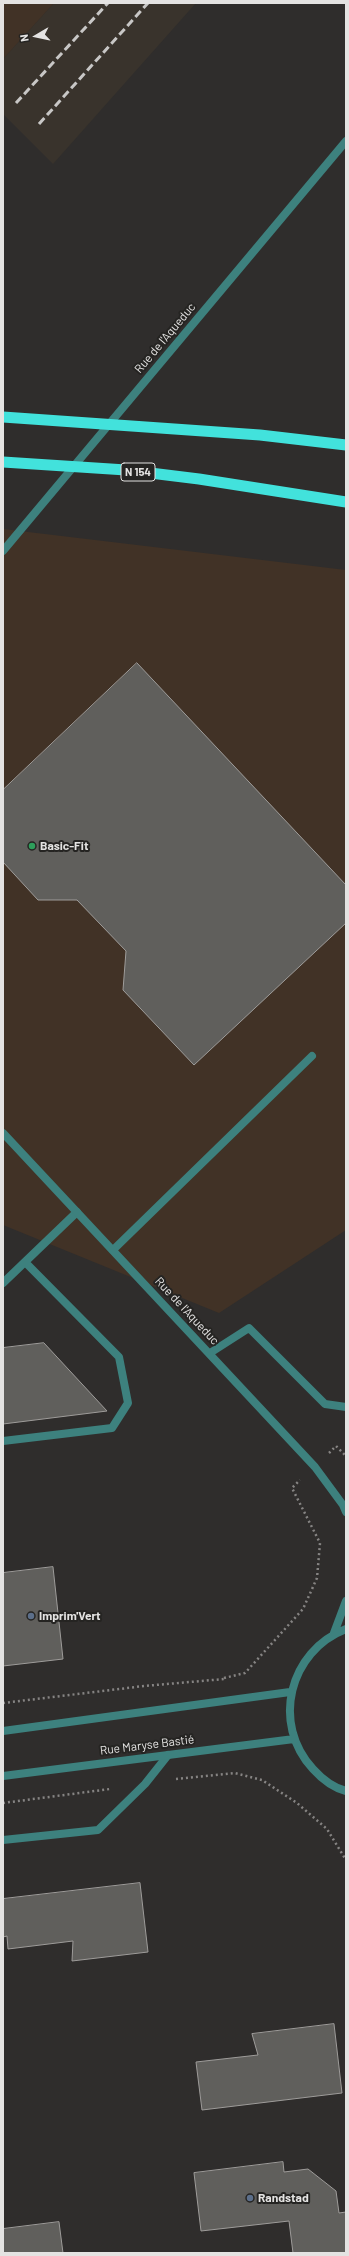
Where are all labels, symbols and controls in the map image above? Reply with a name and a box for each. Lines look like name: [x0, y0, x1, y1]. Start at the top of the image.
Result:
north arrow: [16, 16, 56, 56]
text: N: [17, 33, 31, 43]
street label: Rue de l'Aqueduc: [131, 300, 199, 376]
road number: N 154: [121, 463, 155, 481]
place label: Basic-Fit: [40, 839, 88, 853]
marker: Basic-Fit: [27, 841, 37, 851]
street label: Rue de l'Aqueduc: [152, 1274, 222, 1348]
place label: Imprim'Vert: [39, 1609, 101, 1623]
marker: Imprim'Vert: [26, 1611, 36, 1621]
street label: Rue Maryse Bastié: [99, 1732, 195, 1758]
place label: Randstad: [258, 2191, 309, 2205]
marker: Randstad: [245, 2193, 255, 2203]

